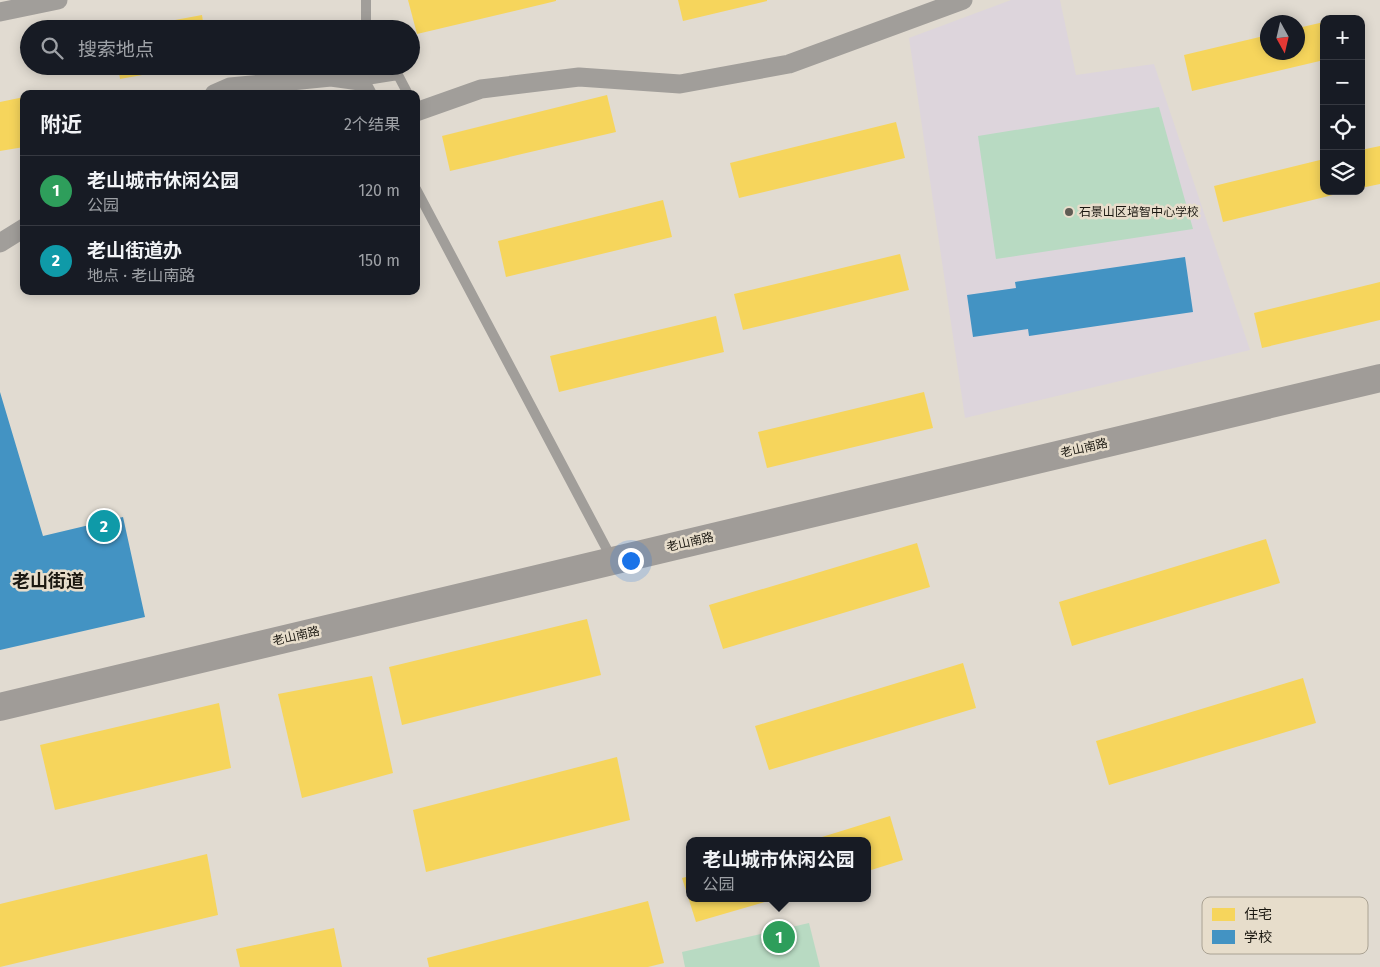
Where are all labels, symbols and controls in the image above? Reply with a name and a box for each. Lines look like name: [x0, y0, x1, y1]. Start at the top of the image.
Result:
north arrow: [1260, 15, 1305, 60]
map controls: [1320, 15, 1365, 195]
button: +: [1320, 15, 1365, 60]
search box: [20, 20, 420, 75]
icon: search: [38, 34, 66, 62]
text: 搜索地点: [78, 38, 154, 61]
button: −: [1320, 60, 1365, 105]
button: locate: [1320, 105, 1365, 150]
text: 附近: [40, 112, 82, 138]
text: 2个结果: [344, 115, 400, 134]
button: layers: [1320, 150, 1365, 195]
text: 老山城市休闲公园: [87, 169, 239, 192]
text: 1: [52, 181, 60, 200]
text: 120 m: [358, 181, 400, 200]
text: 公园: [87, 196, 119, 215]
place label: 石景山区培智中心学校: [1079, 205, 1199, 219]
marker: 石景山区培智中心学校: [1063, 206, 1075, 218]
text: 老山街道办: [87, 239, 182, 262]
text: 2: [52, 251, 60, 270]
text: 150 m: [358, 251, 400, 270]
text: 地点 · 老山南路: [87, 266, 195, 285]
street label: 老山南路: [1059, 436, 1109, 460]
pin: 2: [88, 507, 120, 545]
street label: 老山南路: [665, 530, 715, 554]
your location: [618, 548, 644, 574]
district label: 老山街道: [12, 570, 84, 592]
street label: 老山南路: [271, 624, 321, 648]
popup: [686, 837, 871, 902]
text: 老山城市休闲公园: [702, 848, 855, 871]
text: 公园: [702, 875, 735, 894]
legend: [1202, 897, 1368, 954]
text: 住宅: [1244, 906, 1272, 923]
pin: 1: [763, 918, 795, 956]
text: 学校: [1244, 929, 1272, 946]

